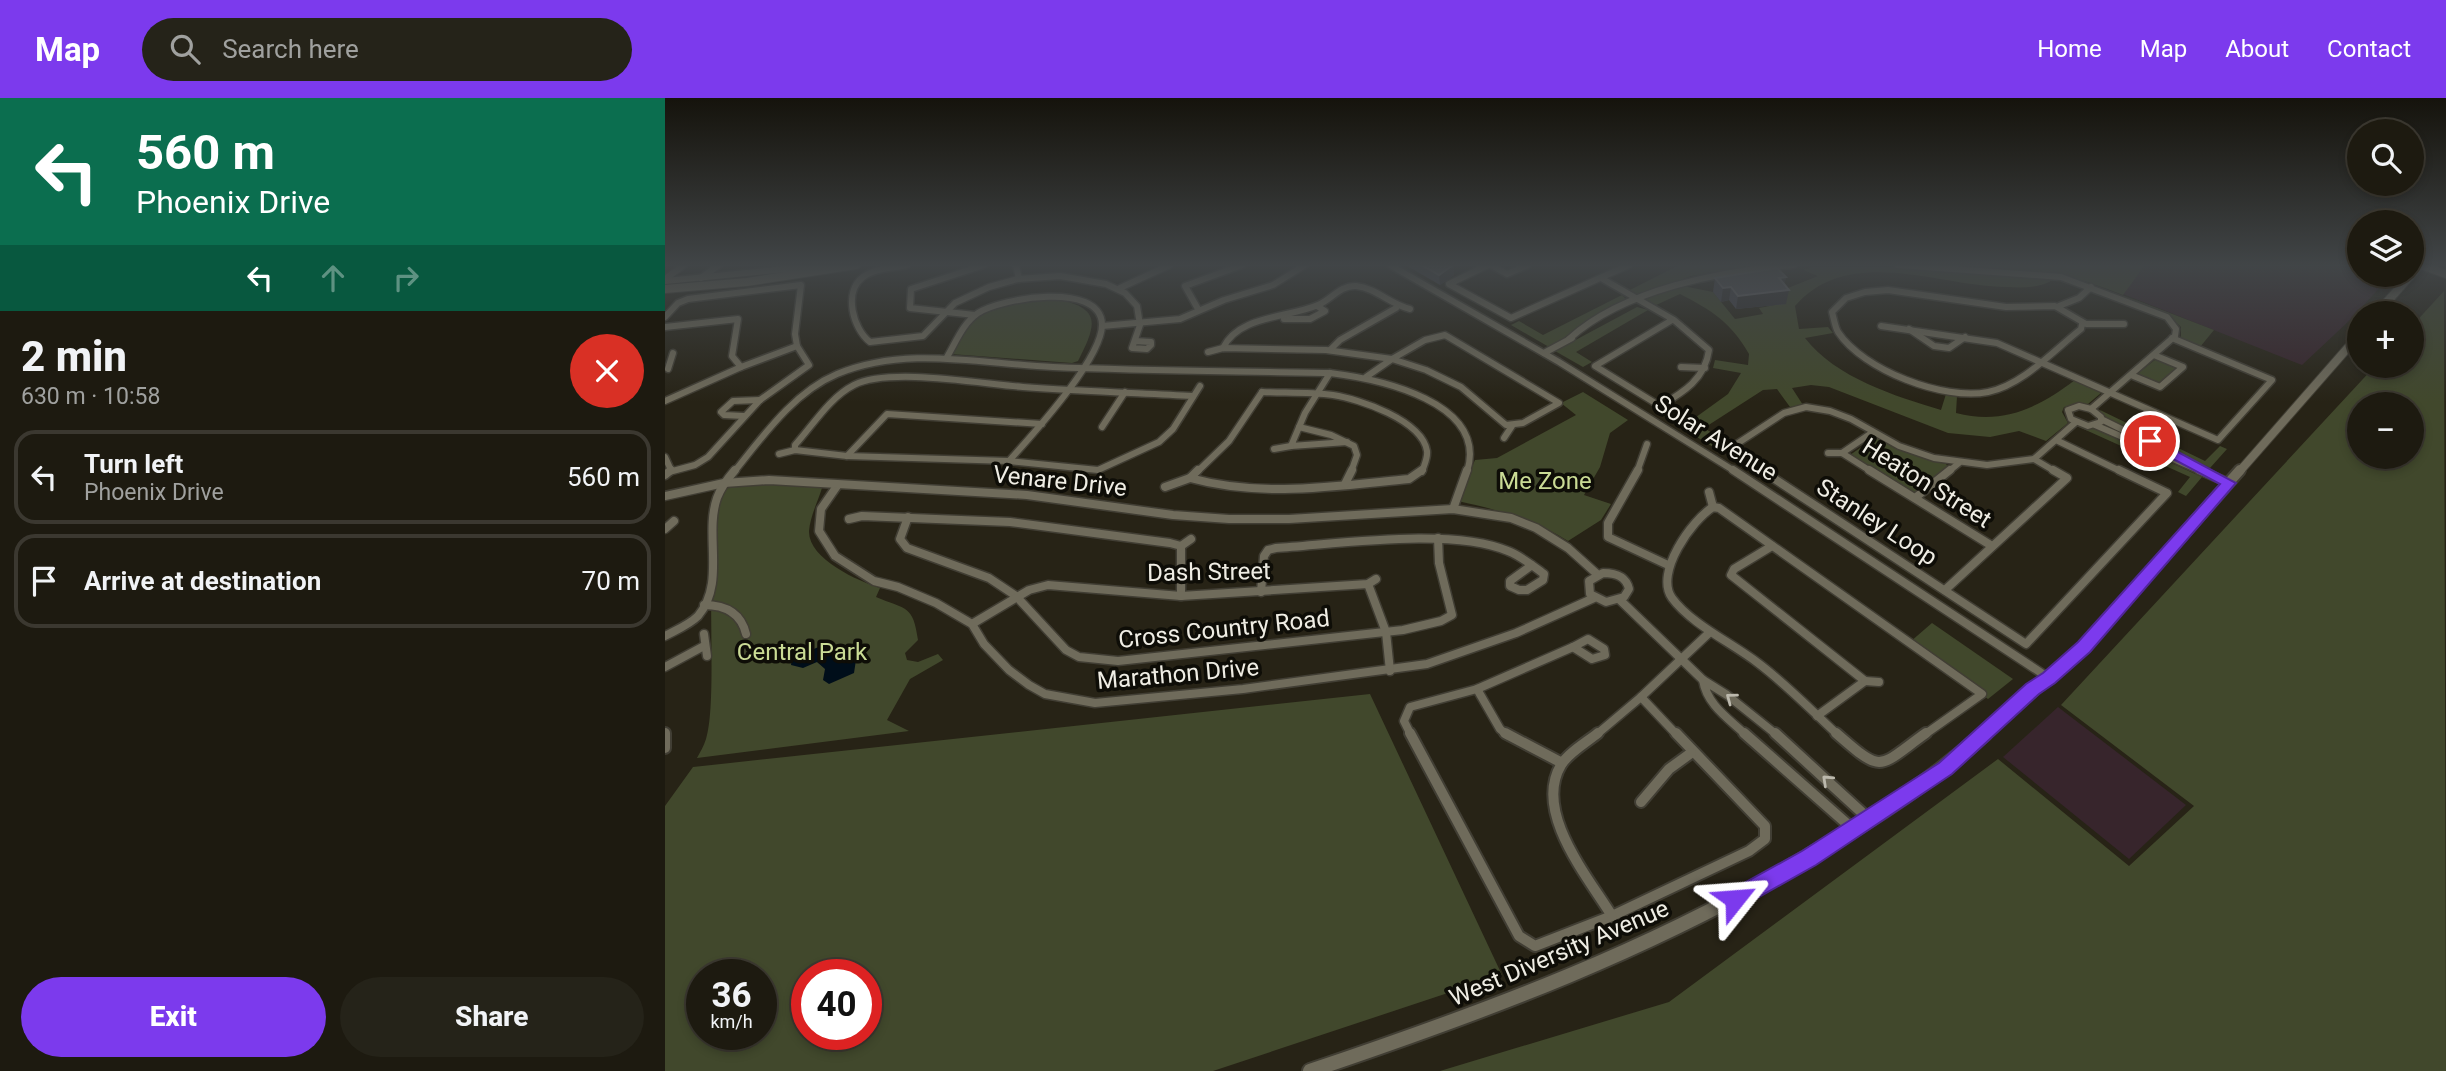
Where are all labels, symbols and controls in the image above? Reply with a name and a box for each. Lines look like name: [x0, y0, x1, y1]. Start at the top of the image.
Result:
search box: [142, 18, 632, 81]
text: Map: [35, 30, 100, 69]
icon: search: [166, 30, 204, 68]
text: Search here: [222, 34, 359, 64]
text: Home: [2037, 35, 2102, 63]
text: Map: [2140, 35, 2187, 63]
text: About: [2225, 35, 2289, 63]
text: Contact: [2327, 35, 2411, 63]
map controls: [2347, 119, 2424, 469]
button: search: [2347, 119, 2424, 196]
text: 560 m: [136, 124, 275, 181]
icon: left: [21, 126, 112, 217]
text: Phoenix Drive: [136, 183, 330, 221]
button: layers: [2347, 210, 2424, 287]
icon: left: [241, 259, 279, 297]
icon: ahead: [314, 259, 352, 297]
icon: right: [387, 259, 425, 297]
button: +: [2347, 301, 2424, 378]
text: 2 min: [21, 332, 127, 381]
button: close: [570, 334, 644, 408]
text: 630 m · 10:58: [21, 383, 160, 410]
street label: Solar Avenue: [1649, 389, 1783, 487]
button: −: [2347, 392, 2424, 469]
pin: [2120, 411, 2180, 471]
icon: arrive: [2131, 422, 2169, 460]
street label: Heaton Street: [1857, 432, 1997, 534]
text: Turn left: [84, 449, 183, 479]
icon: left: [25, 458, 63, 496]
street label: Venare Drive: [992, 460, 1128, 502]
text: 560 m: [567, 462, 640, 492]
park label: Me Zone: [1498, 467, 1592, 495]
street label: Stanley Loop: [1812, 473, 1942, 571]
text: Phoenix Drive: [84, 479, 224, 506]
street label: Dash Street: [1147, 557, 1271, 587]
icon: arrive: [25, 562, 63, 600]
text: Arrive at destination: [84, 566, 321, 596]
text: 70 m: [582, 566, 640, 596]
street label: Cross Country Road: [1117, 604, 1331, 654]
park label: Central Park: [737, 638, 868, 666]
street label: Marathon Drive: [1096, 653, 1260, 695]
one-way arrow: [1726, 693, 1739, 706]
one-way arrow: [1822, 776, 1835, 789]
position arrow: [1698, 862, 1772, 936]
street label: West Diversity Avenue: [1445, 894, 1673, 1012]
speed limit sign: 40: [791, 959, 882, 1050]
text: 36: [711, 975, 752, 1016]
button: Exit: [21, 977, 326, 1057]
button: Share: [340, 977, 644, 1057]
text: km/h: [710, 1011, 753, 1032]

